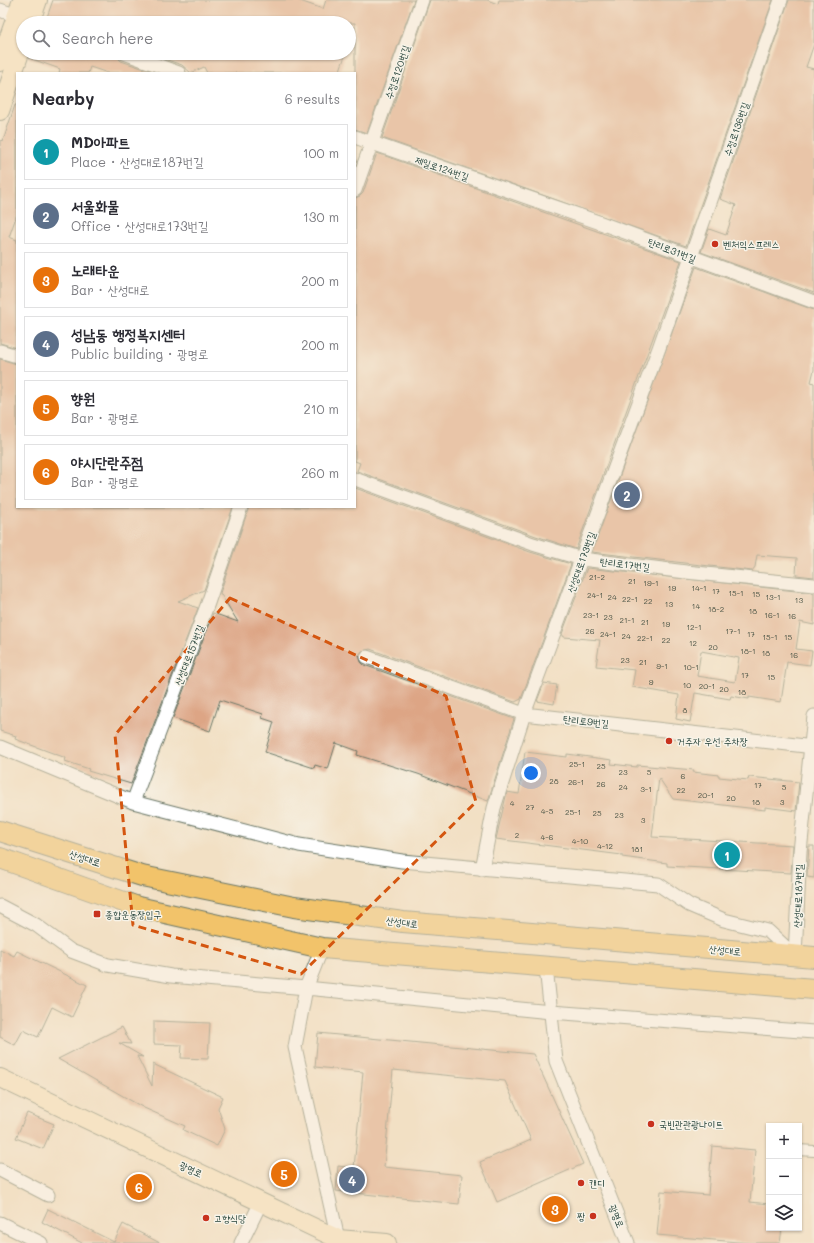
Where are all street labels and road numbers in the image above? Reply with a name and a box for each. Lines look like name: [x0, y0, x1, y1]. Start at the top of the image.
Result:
street label: 수정로120번길: [381, 43, 413, 101]
street label: 수정로136번길: [720, 100, 752, 158]
street label: 제일로124번길: [413, 152, 471, 184]
street label: 탄리로31번길: [646, 234, 698, 266]
street label: 산성대로173번길: [563, 529, 599, 595]
street label: 탄리로17번길: [599, 554, 651, 574]
street label: 산성대로157번길: [171, 623, 207, 687]
street label: 탄리로9번길: [562, 712, 610, 730]
street label: 산성대로: [68, 847, 102, 869]
street label: 산성대로187번길: [790, 864, 806, 928]
street label: 산성대로: [385, 913, 419, 931]
street label: 산성대로: [708, 942, 742, 958]
street label: 광명로: [177, 1158, 205, 1180]
street label: 광명로: [606, 1202, 628, 1230]

